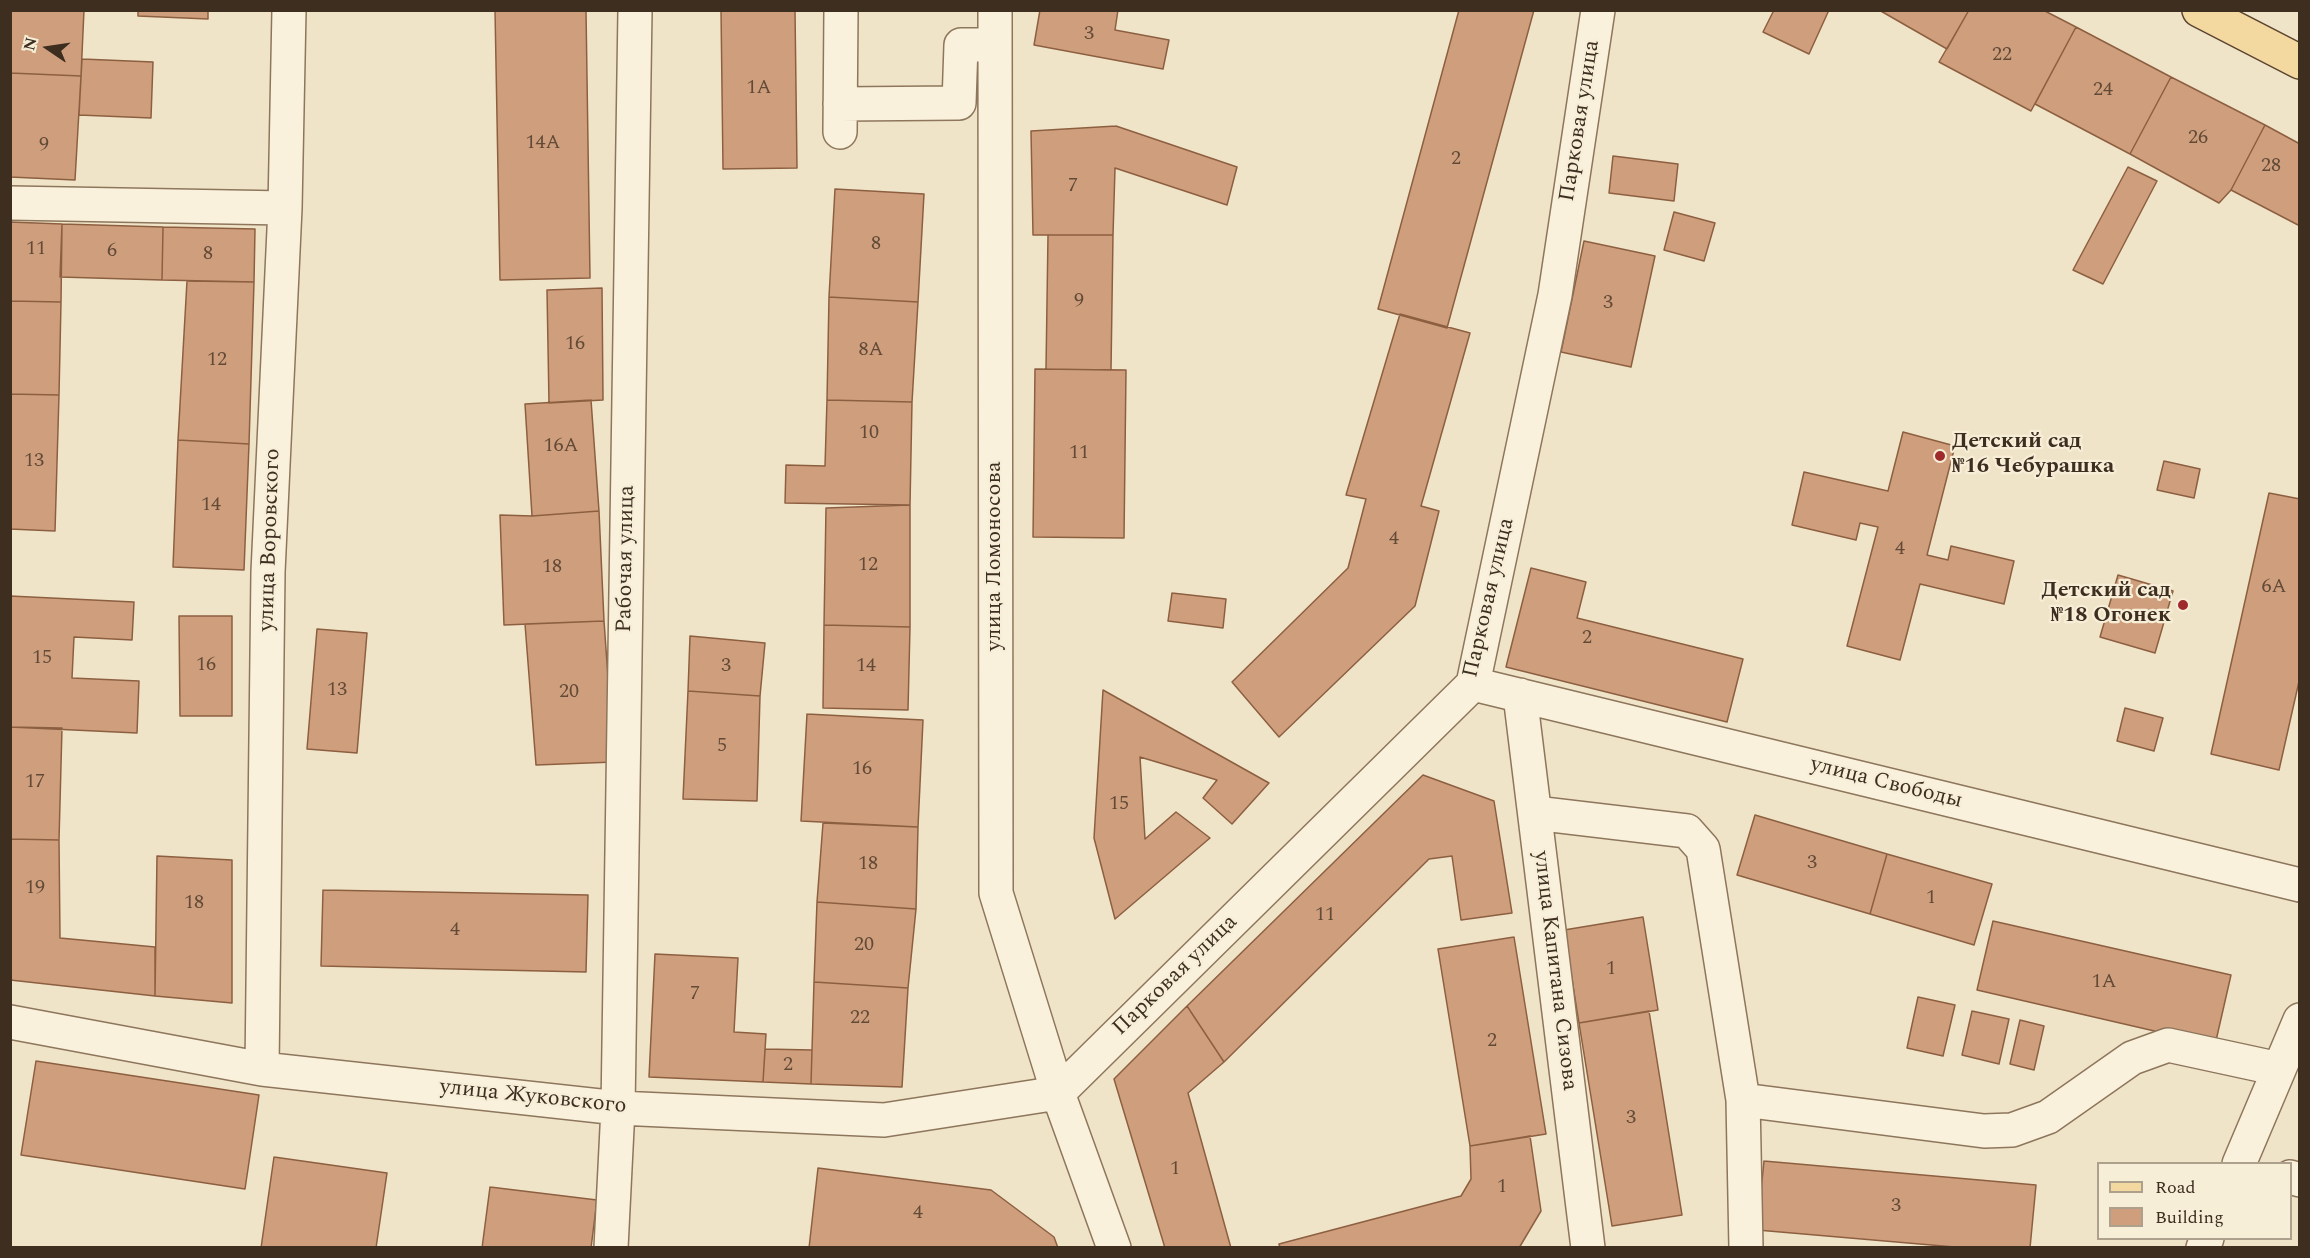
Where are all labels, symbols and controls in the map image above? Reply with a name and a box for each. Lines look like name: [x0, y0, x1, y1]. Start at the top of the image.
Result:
north arrow: [18, 18, 78, 78]
house number: 3: [1084, 23, 1094, 47]
text: N: [17, 35, 44, 53]
street label: Парковая улица: [1555, 38, 1607, 204]
house number: 22: [1992, 44, 2012, 68]
house number: 1А: [747, 77, 771, 101]
house number: 24: [2093, 79, 2113, 103]
house number: 26: [2188, 127, 2208, 151]
house number: 14А: [526, 132, 560, 156]
house number: 9: [39, 134, 49, 158]
house number: 2: [1451, 148, 1461, 172]
house number: 28: [2261, 155, 2281, 179]
house number: 7: [1068, 175, 1078, 199]
house number: 8: [871, 233, 881, 257]
house number: 11: [26, 238, 46, 262]
house number: 6: [107, 240, 117, 264]
house number: 8: [203, 243, 213, 267]
house number: 9: [1074, 290, 1084, 314]
house number: 3: [1603, 292, 1613, 316]
house number: 16: [565, 333, 585, 357]
house number: 8А: [859, 339, 883, 363]
house number: 12: [207, 349, 227, 373]
house number: 10: [859, 422, 879, 446]
place label: Детский сад №16 Чебурашка: [1952, 430, 2114, 482]
house number: 16А: [544, 435, 578, 459]
house number: 11: [1069, 442, 1089, 466]
street label: улица Воровского: [255, 448, 287, 632]
marker: Детский сад №16 Чебурашка: [1933, 449, 1947, 463]
house number: 13: [24, 450, 44, 474]
street label: улица Ломоносова: [983, 461, 1009, 651]
street label: Рабочая улица: [613, 485, 641, 633]
house number: 14: [201, 494, 221, 518]
street label: Парковая улица: [1459, 516, 1521, 680]
house number: 4: [1389, 528, 1399, 552]
house number: 4: [1895, 538, 1905, 562]
house number: 12: [858, 554, 878, 578]
house number: 18: [542, 556, 562, 580]
house number: 6А: [2262, 576, 2286, 600]
place label: Детский сад №18 Огонек: [2041, 579, 2171, 630]
marker: Детский сад №18 Огонек: [2176, 598, 2190, 612]
house number: 2: [1582, 627, 1592, 651]
house number: 15: [32, 647, 52, 671]
house number: 16: [196, 654, 216, 678]
house number: 3: [721, 655, 731, 679]
house number: 14: [856, 655, 876, 679]
house number: 13: [327, 679, 347, 703]
house number: 20: [559, 681, 579, 705]
house number: 5: [717, 735, 727, 759]
street label: улица Свободы: [1807, 752, 1965, 816]
house number: 16: [852, 758, 872, 782]
house number: 17: [25, 771, 45, 795]
house number: 15: [1109, 793, 1129, 817]
street label: улица Капитана Сизова: [1526, 850, 1582, 1092]
house number: 3: [1807, 852, 1817, 876]
house number: 18: [858, 853, 878, 877]
house number: 19: [25, 877, 45, 901]
house number: 1: [1926, 887, 1936, 911]
house number: 18: [184, 892, 204, 916]
house number: 11: [1315, 904, 1335, 928]
street label: Парковая улица: [1108, 910, 1244, 1042]
house number: 4: [450, 919, 460, 943]
house number: 20: [854, 934, 874, 958]
house number: 1: [1606, 958, 1616, 982]
house number: 1А: [2092, 971, 2116, 995]
house number: 7: [690, 983, 700, 1007]
house number: 22: [850, 1007, 870, 1031]
house number: 2: [1487, 1030, 1497, 1054]
house number: 2: [783, 1054, 793, 1078]
street label: улица Жуковского: [438, 1075, 628, 1121]
house number: 3: [1626, 1107, 1636, 1131]
house number: 1: [1170, 1158, 1180, 1182]
legend: [2097, 1162, 2292, 1240]
text: Road: [2155, 1174, 2196, 1201]
house number: 1: [1497, 1176, 1507, 1200]
house number: 3: [1891, 1195, 1901, 1219]
house number: 4: [913, 1202, 923, 1226]
text: Building: [2155, 1204, 2224, 1231]

